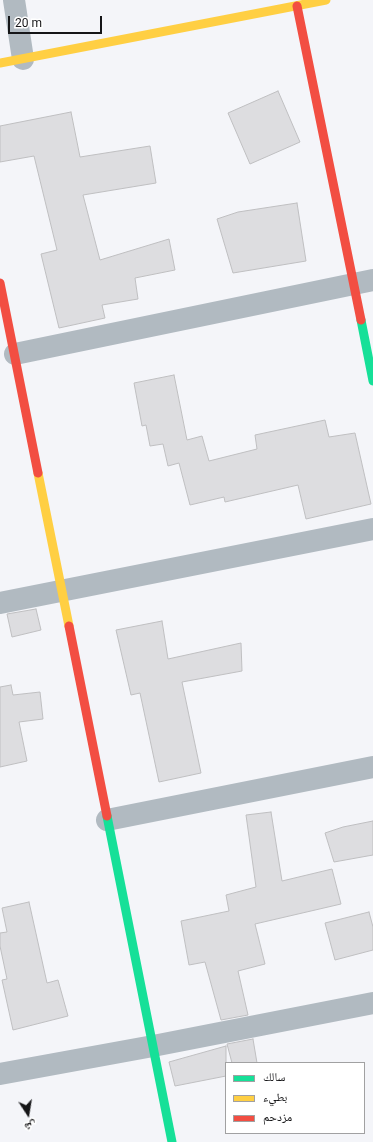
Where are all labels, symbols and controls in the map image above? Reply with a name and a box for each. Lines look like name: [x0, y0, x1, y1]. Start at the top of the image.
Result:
scale bar: [10, 8, 104, 34]
text: 20 m: [15, 16, 42, 30]
legend: [225, 1062, 365, 1134]
text: سالك: [263, 1070, 285, 1084]
text: بطيء: [263, 1090, 287, 1104]
north arrow: [8, 1094, 48, 1134]
text: مزدحم: [263, 1110, 292, 1124]
text: ش: [24, 1119, 38, 1134]

